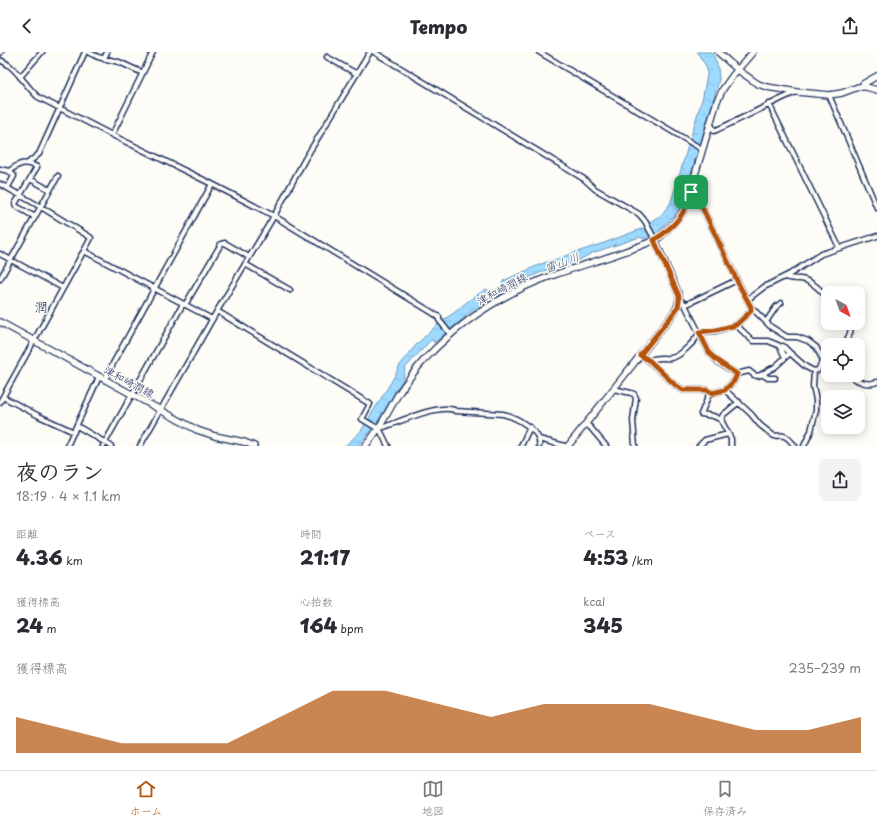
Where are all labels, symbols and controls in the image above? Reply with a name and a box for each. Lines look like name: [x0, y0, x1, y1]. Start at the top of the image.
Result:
text: Tempo: [410, 13, 467, 40]
icon: back: [16, 15, 38, 37]
icon: share: [839, 15, 861, 37]
pin: [674, 175, 708, 209]
icon: arrive: [680, 181, 702, 203]
water label: 雷山川: [542, 247, 582, 277]
street label: 津和崎潤線: [473, 268, 530, 309]
north arrow: [821, 286, 865, 330]
map controls: [821, 286, 865, 434]
district label: 潤: [34, 297, 48, 316]
button: locate: [821, 338, 865, 382]
street label: 津和崎潤線: [101, 361, 158, 402]
button: layers: [821, 390, 865, 434]
text: 夜のラン: [16, 454, 104, 487]
button: share: [819, 459, 861, 501]
text: 18:19 · 4 × 1.1 km: [16, 486, 121, 505]
text: 距離: [16, 525, 38, 542]
text: 時間: [300, 525, 322, 542]
text: ペース: [583, 525, 616, 542]
text: 4.36: [16, 542, 63, 572]
text: 21:17: [300, 542, 350, 572]
text: 4:53: [583, 542, 628, 572]
text: km: [63, 552, 83, 569]
text: /km: [628, 552, 653, 569]
text: 獲得標高: [16, 593, 60, 610]
text: 心拍数: [300, 593, 333, 610]
text: kcal: [583, 593, 605, 610]
text: 24: [16, 610, 43, 640]
text: 164: [300, 610, 337, 640]
text: 345: [583, 610, 623, 640]
text: m: [43, 620, 57, 637]
text: bpm: [337, 620, 364, 637]
text: 獲得標高: [16, 658, 68, 677]
text: 235–239 m: [788, 658, 861, 677]
tab: ホーム: [130, 778, 162, 819]
tab: 地図: [422, 778, 444, 819]
tab: 保存済み: [703, 778, 747, 819]

